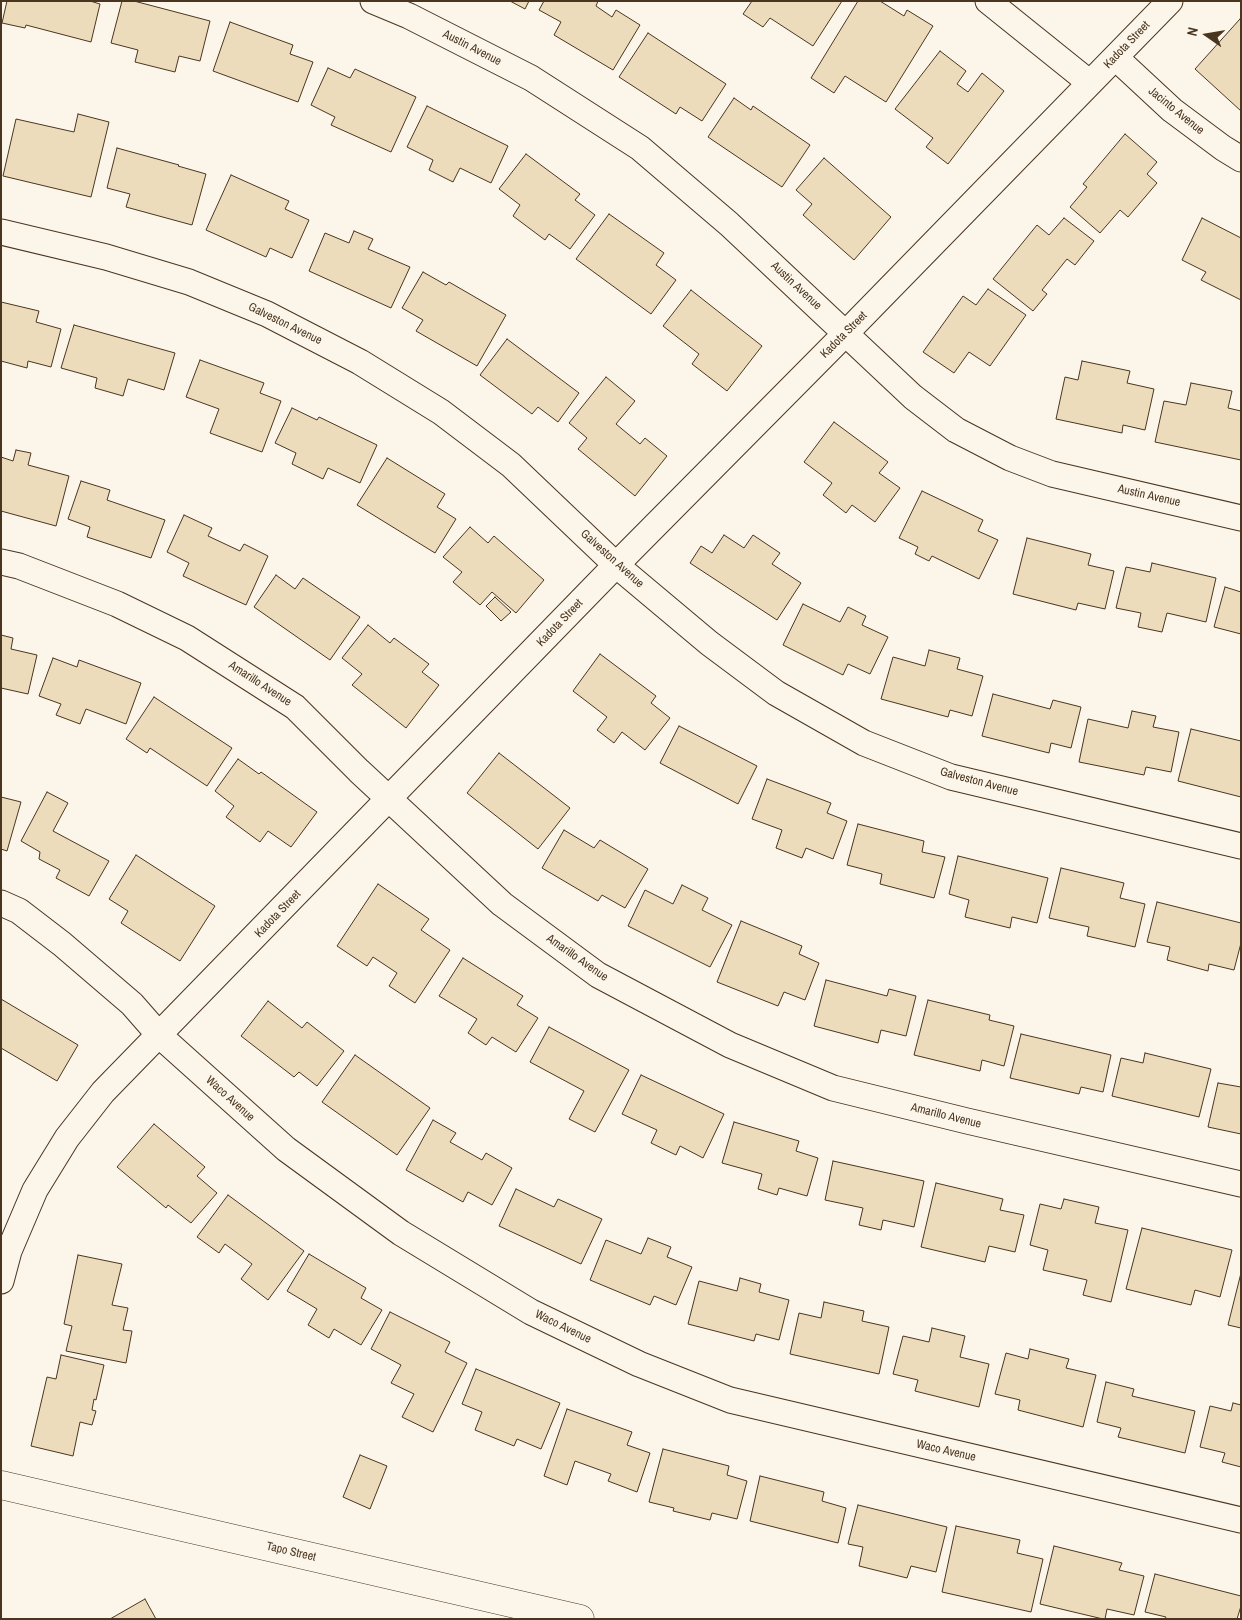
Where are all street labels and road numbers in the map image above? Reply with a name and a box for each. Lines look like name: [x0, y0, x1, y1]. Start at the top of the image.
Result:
street label: Kadota Street: [1101, 18, 1153, 72]
street label: Austin Avenue: [440, 27, 504, 69]
street label: Jacinto Avenue: [1145, 84, 1207, 138]
street label: Austin Avenue: [768, 259, 824, 313]
street label: Galveston Avenue: [246, 300, 324, 348]
street label: Kadota Street: [818, 309, 870, 361]
street label: Austin Avenue: [1116, 482, 1182, 510]
street label: Galveston Avenue: [577, 527, 647, 591]
street label: Kadota Street: [534, 596, 586, 650]
street label: Amarillo Avenue: [226, 658, 294, 710]
street label: Galveston Avenue: [938, 765, 1020, 799]
street label: Kadota Street: [252, 887, 304, 941]
street label: Amarillo Avenue: [543, 931, 611, 985]
street label: Waco Avenue: [203, 1073, 257, 1125]
street label: Amarillo Avenue: [909, 1100, 983, 1132]
street label: Waco Avenue: [533, 1307, 593, 1347]
street label: Waco Avenue: [915, 1437, 977, 1465]
street label: Tapo Street: [265, 1539, 317, 1565]

